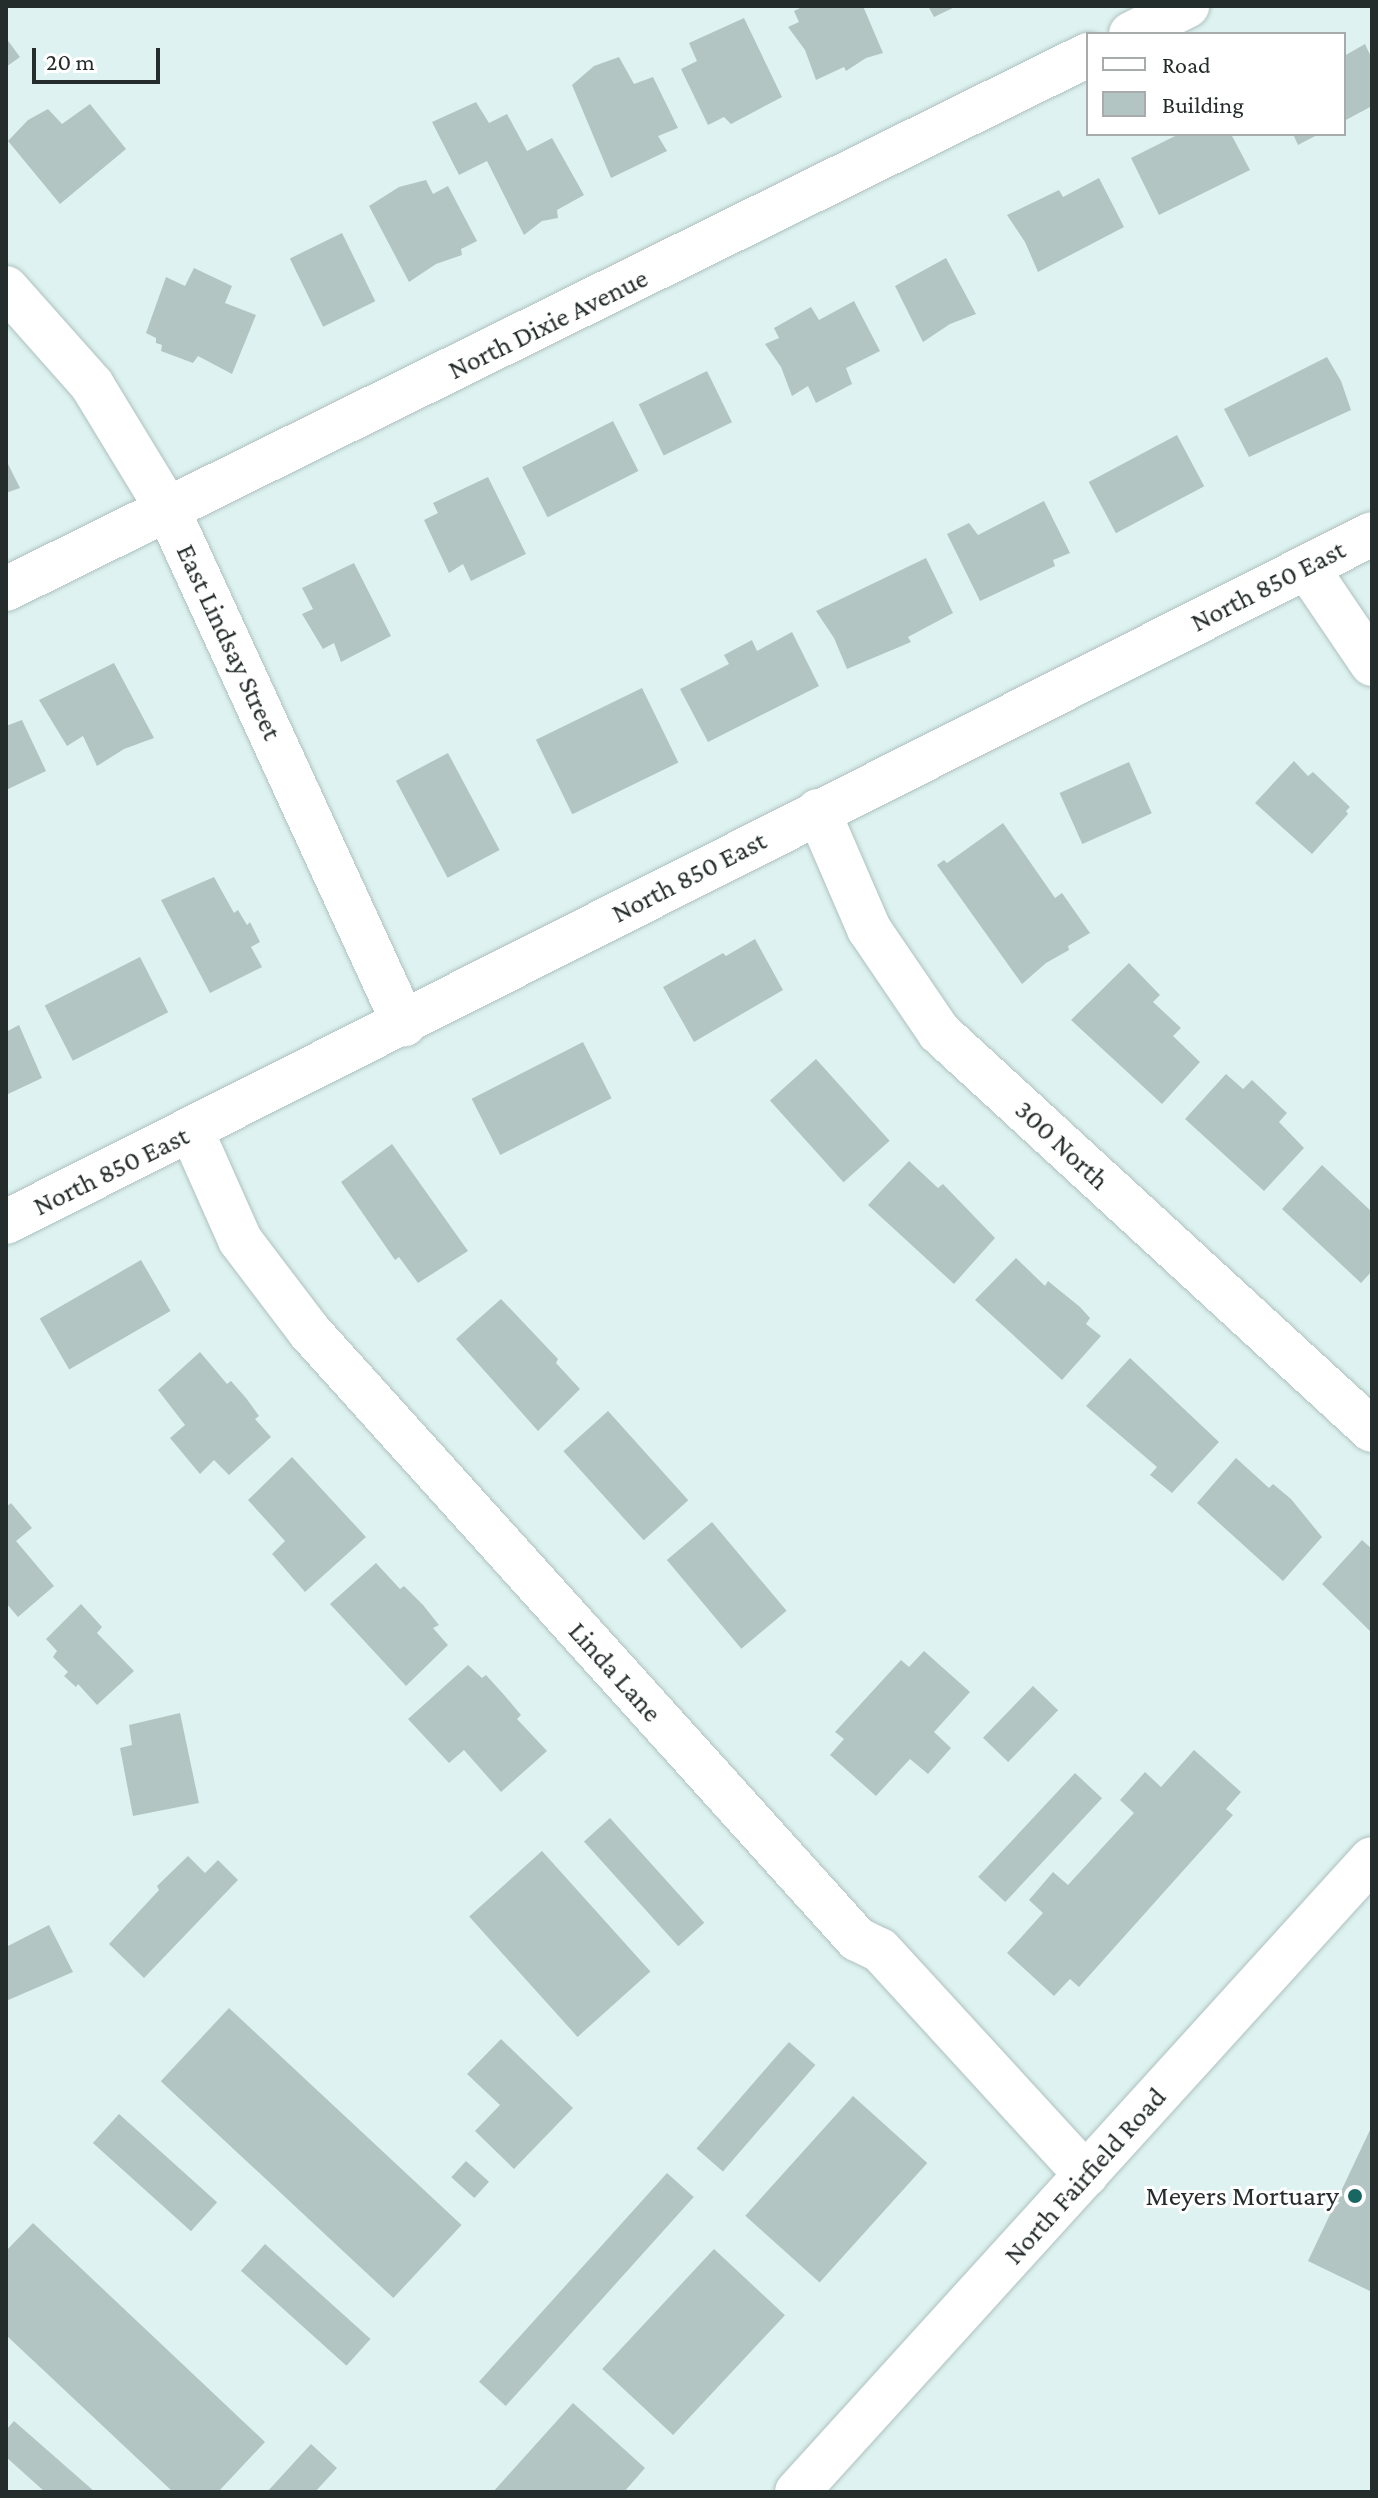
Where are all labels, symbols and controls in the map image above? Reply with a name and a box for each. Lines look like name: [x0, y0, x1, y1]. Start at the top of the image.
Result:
scale bar: [36, 32, 164, 82]
legend: [1086, 32, 1346, 136]
text: 20 m: [46, 48, 95, 75]
text: Road: [1162, 51, 1211, 78]
text: Building: [1162, 91, 1244, 118]
street label: North Dixie Avenue: [443, 261, 653, 387]
street label: North 850 East: [1185, 533, 1351, 639]
street label: East Lindsay Street: [169, 539, 289, 745]
street label: North 850 East: [606, 824, 772, 930]
street label: 300 North: [1008, 1093, 1116, 1197]
street label: North 850 East: [28, 1119, 194, 1223]
street label: Linda Lane: [561, 1615, 669, 1729]
street label: North Fairfield Road: [997, 2081, 1173, 2271]
place label: Meyers Mortuary: [1145, 2179, 1339, 2213]
marker: Meyers Mortuary: [1346, 2187, 1364, 2205]

